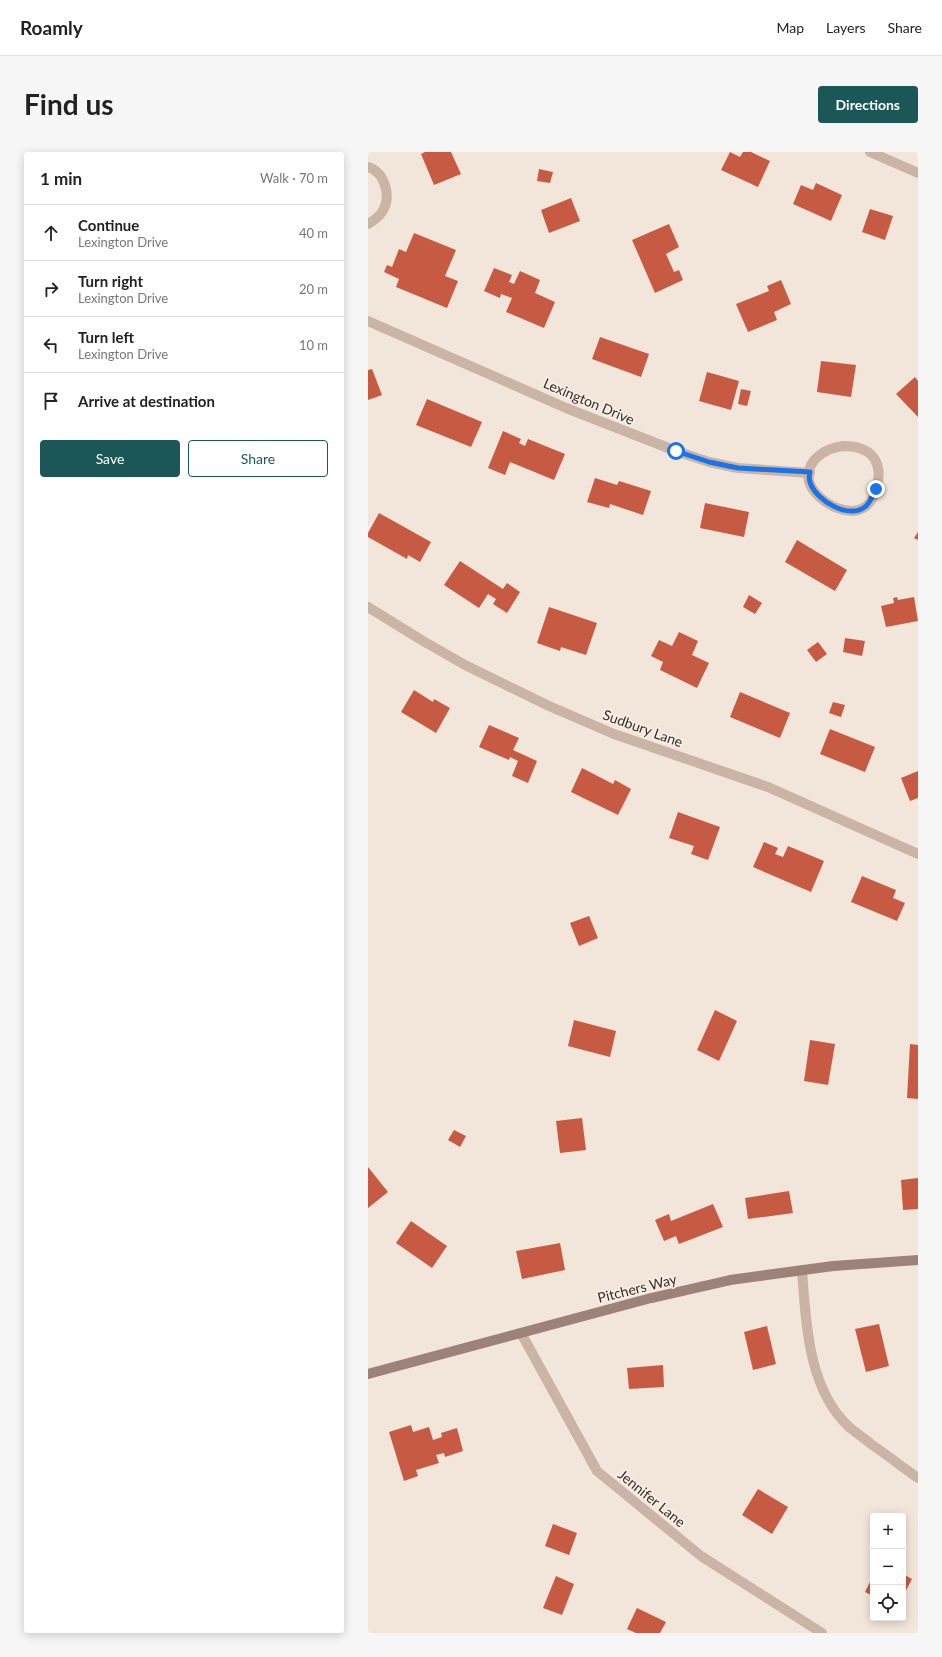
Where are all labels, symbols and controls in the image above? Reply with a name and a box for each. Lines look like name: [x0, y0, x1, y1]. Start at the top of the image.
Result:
text: Roamly: [20, 16, 83, 39]
text: Map: [776, 19, 804, 36]
text: Layers: [826, 19, 866, 36]
text: Share: [888, 19, 922, 36]
button: Directions: [818, 86, 918, 123]
text: Find us: [24, 87, 114, 121]
text: 1 min: [40, 168, 82, 189]
text: Walk · 70 m: [260, 170, 328, 186]
text: Continue: [78, 216, 139, 234]
icon: ahead: [40, 222, 62, 244]
text: 40 m: [299, 225, 328, 241]
text: Lexington Drive: [78, 234, 168, 250]
text: Turn right: [78, 272, 143, 290]
icon: right: [40, 278, 62, 300]
text: 20 m: [299, 281, 328, 297]
text: Lexington Drive: [78, 290, 168, 306]
text: Turn left: [78, 328, 134, 346]
icon: left: [40, 334, 62, 356]
text: 10 m: [299, 337, 328, 353]
text: Lexington Drive: [78, 346, 168, 362]
street label: Lexington Drive: [541, 374, 637, 428]
icon: arrive: [40, 390, 62, 412]
text: Arrive at destination: [78, 392, 215, 410]
button: Save: [40, 440, 180, 477]
button: Share: [188, 440, 328, 477]
route start: [667, 442, 685, 460]
route end: [867, 480, 885, 498]
street label: Sudbury Lane: [601, 706, 685, 750]
street label: Pitchers Way: [596, 1270, 679, 1306]
street label: Jennifer Lane: [615, 1466, 689, 1530]
map controls: [870, 1513, 906, 1621]
button: +: [870, 1513, 906, 1549]
button: −: [870, 1549, 906, 1585]
button: locate: [870, 1585, 906, 1621]

